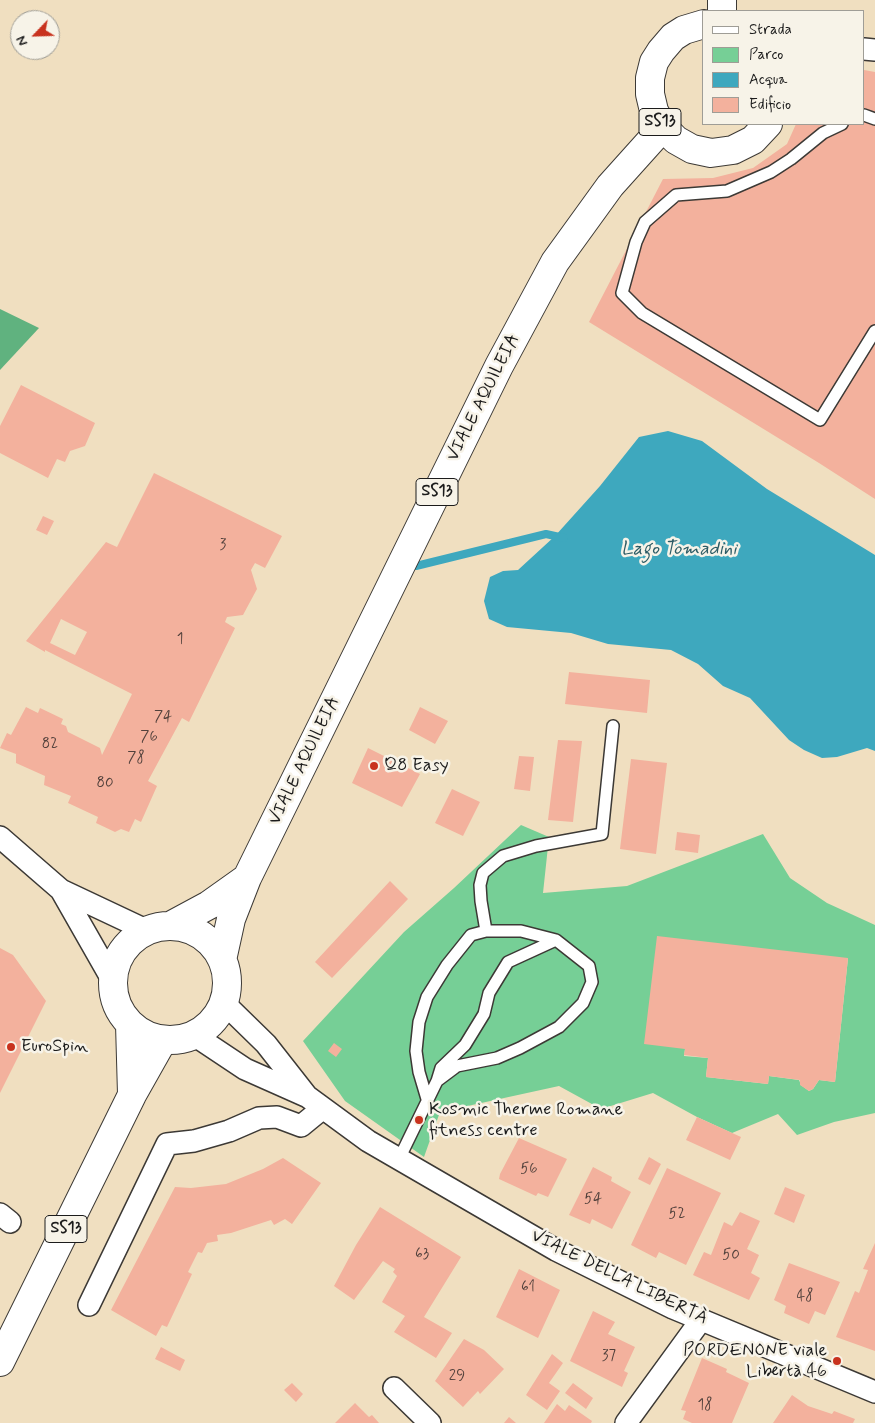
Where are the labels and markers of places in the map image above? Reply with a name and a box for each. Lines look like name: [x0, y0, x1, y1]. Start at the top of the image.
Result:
place label: Q8 Easy: [384, 755, 449, 777]
marker: Q8 Easy: [368, 760, 380, 772]
place label: EuroSpin: [21, 1036, 88, 1058]
marker: EuroSpin: [5, 1041, 17, 1053]
place label: Kosmic Therme Romane fitness centre: [429, 1099, 623, 1142]
marker: Kosmic Therme Romane fitness centre: [413, 1114, 425, 1126]
place label: PORDENONE viale Libertà 46: [683, 1340, 827, 1382]
marker: PORDENONE viale Libertà 46: [831, 1355, 843, 1367]

